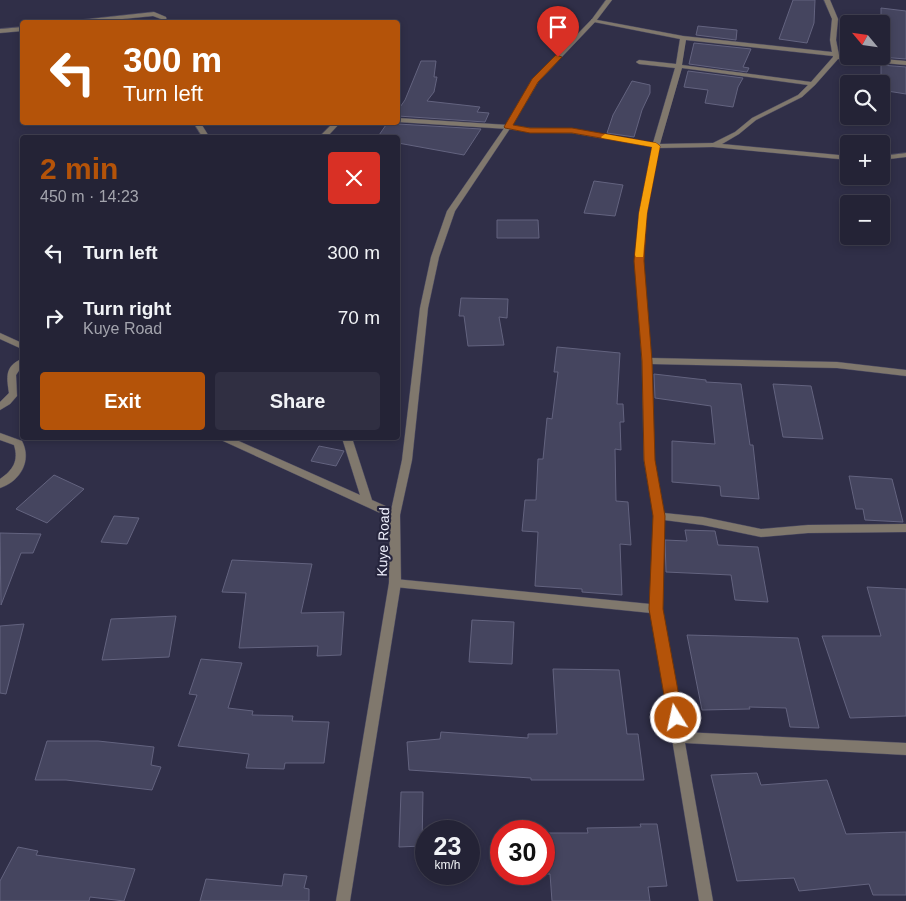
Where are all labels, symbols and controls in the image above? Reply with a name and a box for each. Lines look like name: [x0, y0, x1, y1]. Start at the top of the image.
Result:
pin: [537, 6, 579, 57]
icon: arrive: [544, 13, 572, 41]
north arrow: [840, 15, 890, 65]
map controls: [840, 15, 890, 245]
icon: left: [40, 40, 105, 105]
text: 300 m: [123, 40, 222, 79]
button: search: [840, 75, 890, 125]
text: Turn left: [123, 81, 203, 106]
button: +: [840, 135, 890, 185]
text: 2 min: [40, 152, 118, 185]
button: close: [328, 152, 380, 204]
text: 450 m · 14:23: [40, 188, 139, 205]
button: −: [840, 195, 890, 245]
icon: left: [40, 239, 68, 267]
text: Turn left: [83, 242, 158, 263]
text: 300 m: [327, 242, 380, 263]
text: Turn right: [83, 298, 171, 319]
icon: right: [40, 304, 68, 332]
text: 70 m: [338, 307, 380, 328]
text: Kuye Road: [83, 320, 162, 337]
button: Exit: [40, 372, 205, 430]
button: Share: [215, 372, 380, 430]
street label: Kuye Road: [374, 507, 392, 577]
position arrow: [649, 691, 701, 743]
speed limit sign: 30: [490, 820, 555, 885]
text: 23: [434, 832, 461, 860]
text: km/h: [434, 858, 461, 872]

